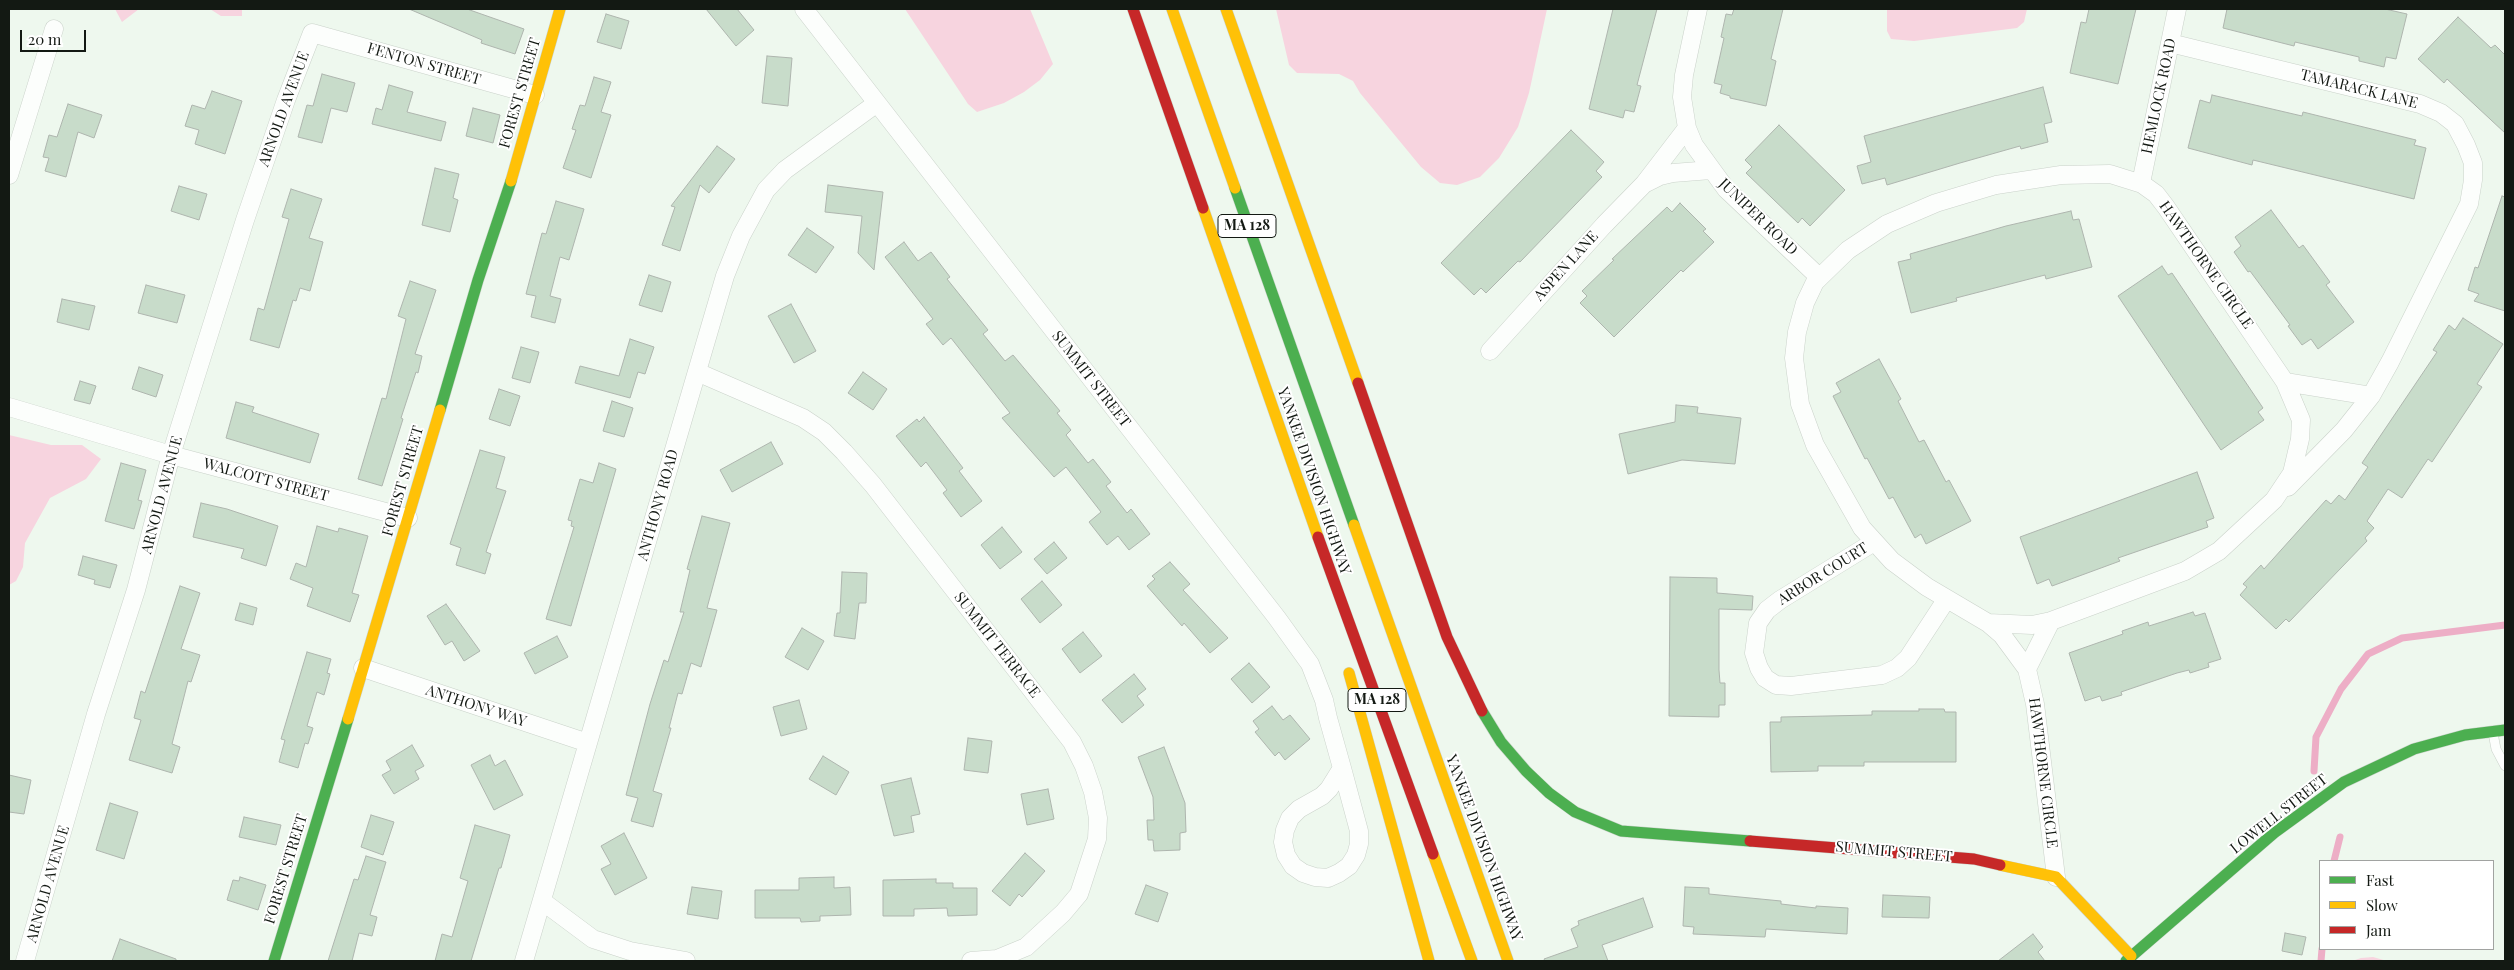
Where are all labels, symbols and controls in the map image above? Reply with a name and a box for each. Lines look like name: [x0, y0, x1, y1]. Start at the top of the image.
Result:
scale bar: [22, 20, 89, 52]
text: 20 m: [28, 29, 61, 49]
street label: FOREST STREET: [496, 36, 544, 150]
street label: HEMLOCK ROAD: [2138, 36, 2180, 156]
street label: FENTON STREET: [365, 39, 483, 89]
street label: ARNOLD AVENUE: [255, 49, 313, 169]
street label: TAMARACK LANE: [2298, 66, 2420, 112]
street label: JUNIPER ROAD: [1715, 175, 1801, 259]
street label: HAWTHORNE CIRCLE: [2155, 198, 2257, 332]
road number: MA 128: [1218, 215, 1276, 238]
street label: ASPEN LANE: [1530, 227, 1602, 305]
street label: SUMMIT STREET: [1048, 327, 1134, 431]
street label: YANKEE DIVISION HIGHWAY: [1273, 385, 1355, 577]
street label: FOREST STREET: [379, 424, 427, 538]
street label: ARNOLD AVENUE: [138, 434, 186, 556]
street label: ANTHONY ROAD: [633, 447, 683, 563]
street label: WALCOTT STREET: [201, 455, 331, 505]
street label: ARBOR COURT: [1774, 539, 1872, 609]
street label: SUMMIT TERRACE: [950, 589, 1044, 701]
street label: ANTHONY WAY: [423, 681, 529, 731]
road number: MA 128: [1348, 688, 1406, 712]
street label: HAWTHORNE CIRCLE: [2025, 697, 2061, 849]
street label: YANKEE DIVISION HIGHWAY: [1442, 752, 1526, 944]
street label: LOWELL STREET: [2227, 770, 2331, 858]
street label: FOREST STREET: [261, 812, 311, 926]
street label: ARNOLD AVENUE: [23, 823, 73, 945]
street label: SUMMIT STREET: [1835, 838, 1953, 866]
legend: [2319, 860, 2494, 950]
text: Fast: [2366, 870, 2394, 890]
text: Slow: [2366, 895, 2398, 915]
text: Jam: [2366, 920, 2391, 940]

